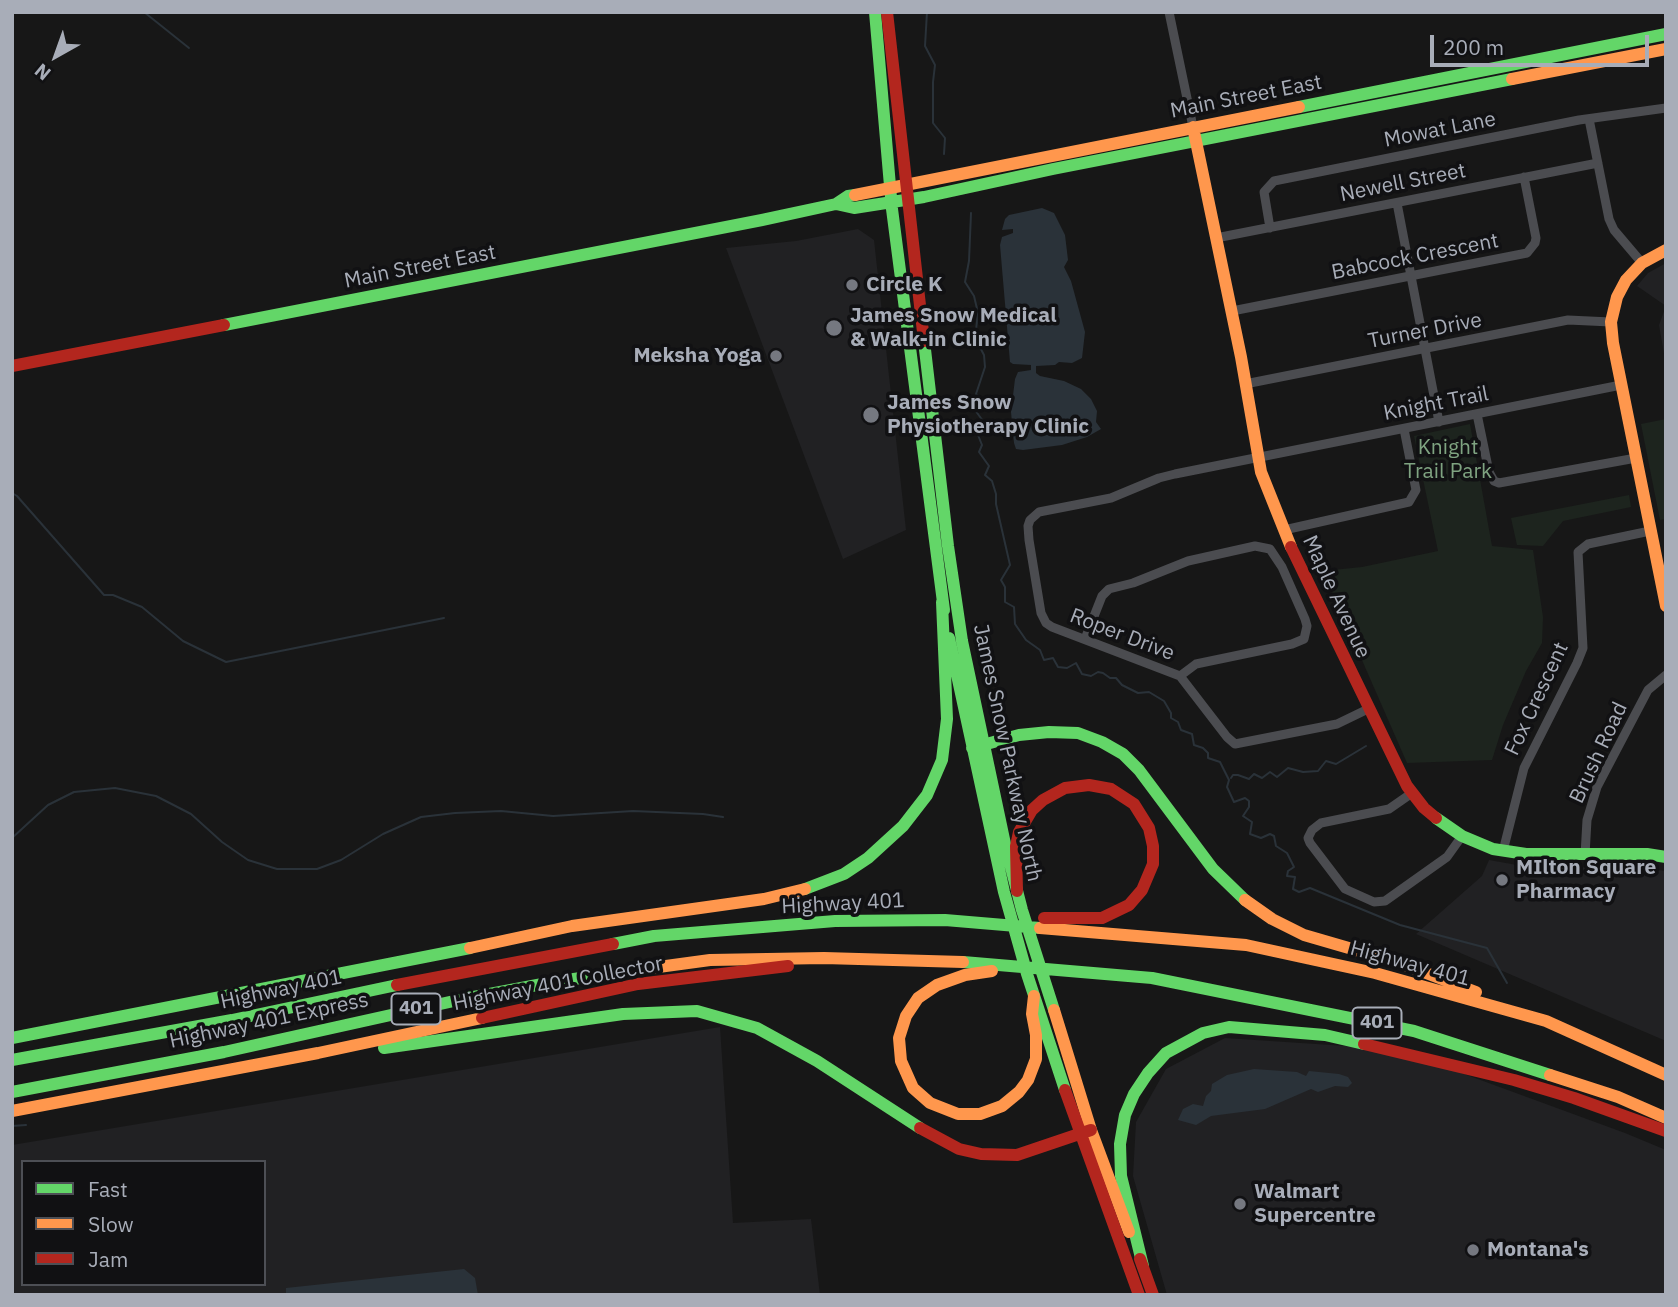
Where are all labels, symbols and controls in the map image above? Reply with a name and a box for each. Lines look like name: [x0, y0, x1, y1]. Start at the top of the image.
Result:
north arrow: [21, 21, 91, 91]
scale bar: [1433, 21, 1652, 65]
text: 200 m: [1443, 33, 1504, 61]
text: N: [30, 58, 55, 86]
street label: Main Street East: [1168, 70, 1324, 124]
street label: Mowat Lane: [1382, 107, 1498, 153]
street label: Newell Street: [1338, 158, 1468, 208]
street label: Babcock Crescent: [1329, 228, 1501, 286]
street label: Main Street East: [342, 240, 498, 294]
place label: Circle K: [866, 272, 943, 298]
marker: Circle K: [844, 277, 860, 293]
place label: James Snow Medical & Walk-in Clinic: [850, 303, 1057, 353]
street label: Turner Drive: [1366, 308, 1484, 354]
marker: James Snow Medical & Walk-in Clinic: [824, 318, 844, 338]
place label: Meksha Yoga: [633, 343, 762, 369]
marker: Meksha Yoga: [768, 348, 784, 364]
street label: Knight Trail: [1381, 381, 1491, 427]
place label: James Snow Physiotherapy Clinic: [887, 390, 1089, 440]
marker: James Snow Physiotherapy Clinic: [861, 405, 881, 425]
park label: Knight Trail Park: [1404, 435, 1492, 485]
street label: Maple Avenue: [1297, 532, 1375, 662]
street label: Roper Drive: [1066, 604, 1178, 666]
street label: James Snow Parkway North: [967, 622, 1047, 884]
street label: Fox Crescent: [1500, 638, 1574, 760]
street label: Brush Road: [1565, 698, 1633, 808]
place label: MIlton Square Pharmacy: [1516, 855, 1656, 905]
marker: MIlton Square Pharmacy: [1494, 872, 1510, 888]
street label: Highway 401: [781, 888, 905, 920]
street label: Highway 401: [1347, 936, 1473, 992]
street label: Highway 401 Collector: [451, 951, 665, 1017]
street label: Highway 401: [218, 965, 344, 1015]
street label: Highway 401 Express: [167, 988, 371, 1054]
road number: 401: [392, 993, 440, 1024]
road number: 401: [1352, 1007, 1402, 1038]
legend: [21, 1160, 266, 1286]
text: Fast: [88, 1175, 128, 1203]
place label: Walmart Supercentre: [1254, 1179, 1376, 1229]
marker: Walmart Supercentre: [1232, 1196, 1248, 1212]
text: Slow: [88, 1210, 134, 1238]
place label: Montana's: [1487, 1237, 1589, 1263]
marker: Montana's: [1465, 1242, 1481, 1258]
text: Jam: [88, 1245, 128, 1273]

